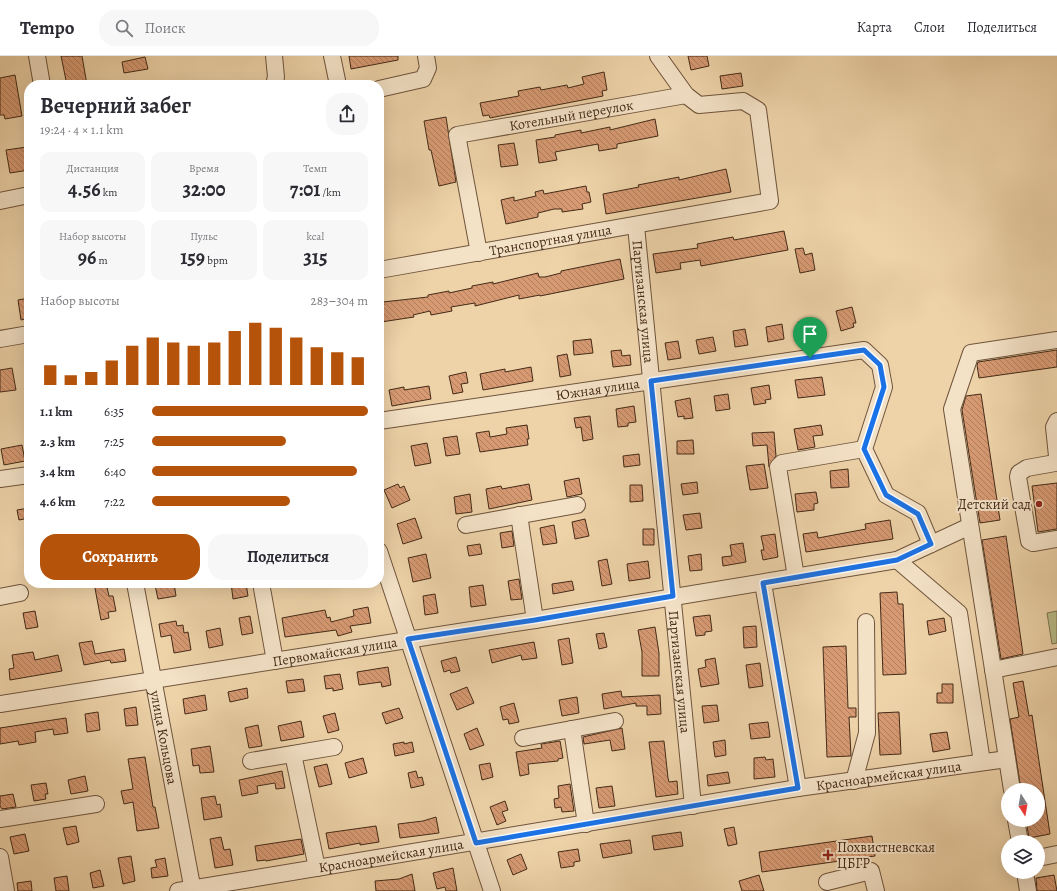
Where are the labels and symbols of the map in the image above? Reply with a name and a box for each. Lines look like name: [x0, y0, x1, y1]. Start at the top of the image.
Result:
street label: Котельный переулок: [508, 95, 635, 136]
street label: Транспортная улица: [488, 220, 614, 260]
street label: Партизанская улица: [627, 239, 658, 365]
pin: [793, 317, 827, 358]
street label: Южная улица: [555, 374, 641, 405]
place label: Детский сад: [958, 495, 1031, 514]
marker: Детский сад: [1034, 499, 1044, 509]
street label: Партизанская улица: [664, 610, 695, 735]
street label: Первомайская улица: [271, 633, 399, 671]
street label: улица Кольцова: [145, 688, 182, 786]
street label: Красноармейская улица: [815, 756, 963, 795]
north arrow: [1001, 783, 1045, 827]
street label: Красноармейская улица: [317, 835, 466, 877]
place label: Похвистневская ЦБГР: [837, 838, 935, 873]
marker: Похвистневская ЦБГР: [822, 849, 834, 861]

